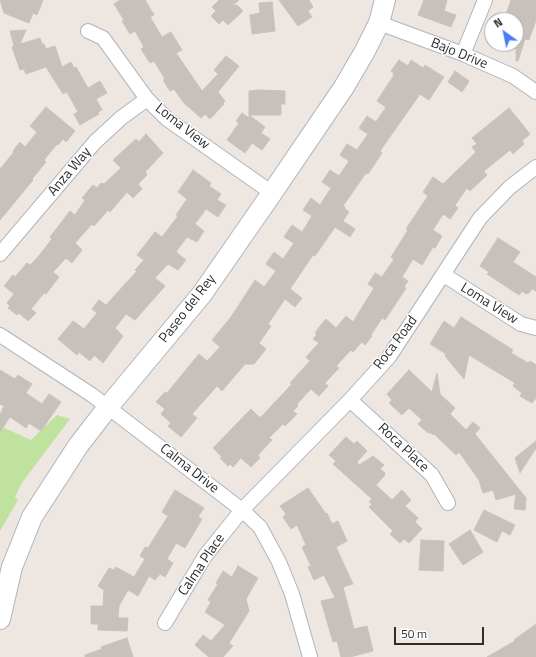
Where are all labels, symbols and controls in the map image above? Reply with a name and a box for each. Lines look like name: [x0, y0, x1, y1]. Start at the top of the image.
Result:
north arrow: [484, 12, 524, 52]
text: N: [490, 14, 506, 32]
street label: Bajo Drive: [428, 35, 490, 73]
street label: Loma View: [151, 100, 213, 154]
street label: Anza Way: [45, 144, 95, 200]
street label: Paseo del Rey: [156, 271, 220, 347]
street label: Loma View: [457, 280, 521, 328]
street label: Roca Road: [371, 313, 421, 373]
street label: Roca Place: [374, 420, 432, 476]
street label: Calma Drive: [156, 441, 222, 497]
street label: Calma Place: [175, 531, 229, 599]
scale bar: [396, 619, 486, 645]
text: 50 m: [401, 624, 427, 643]

